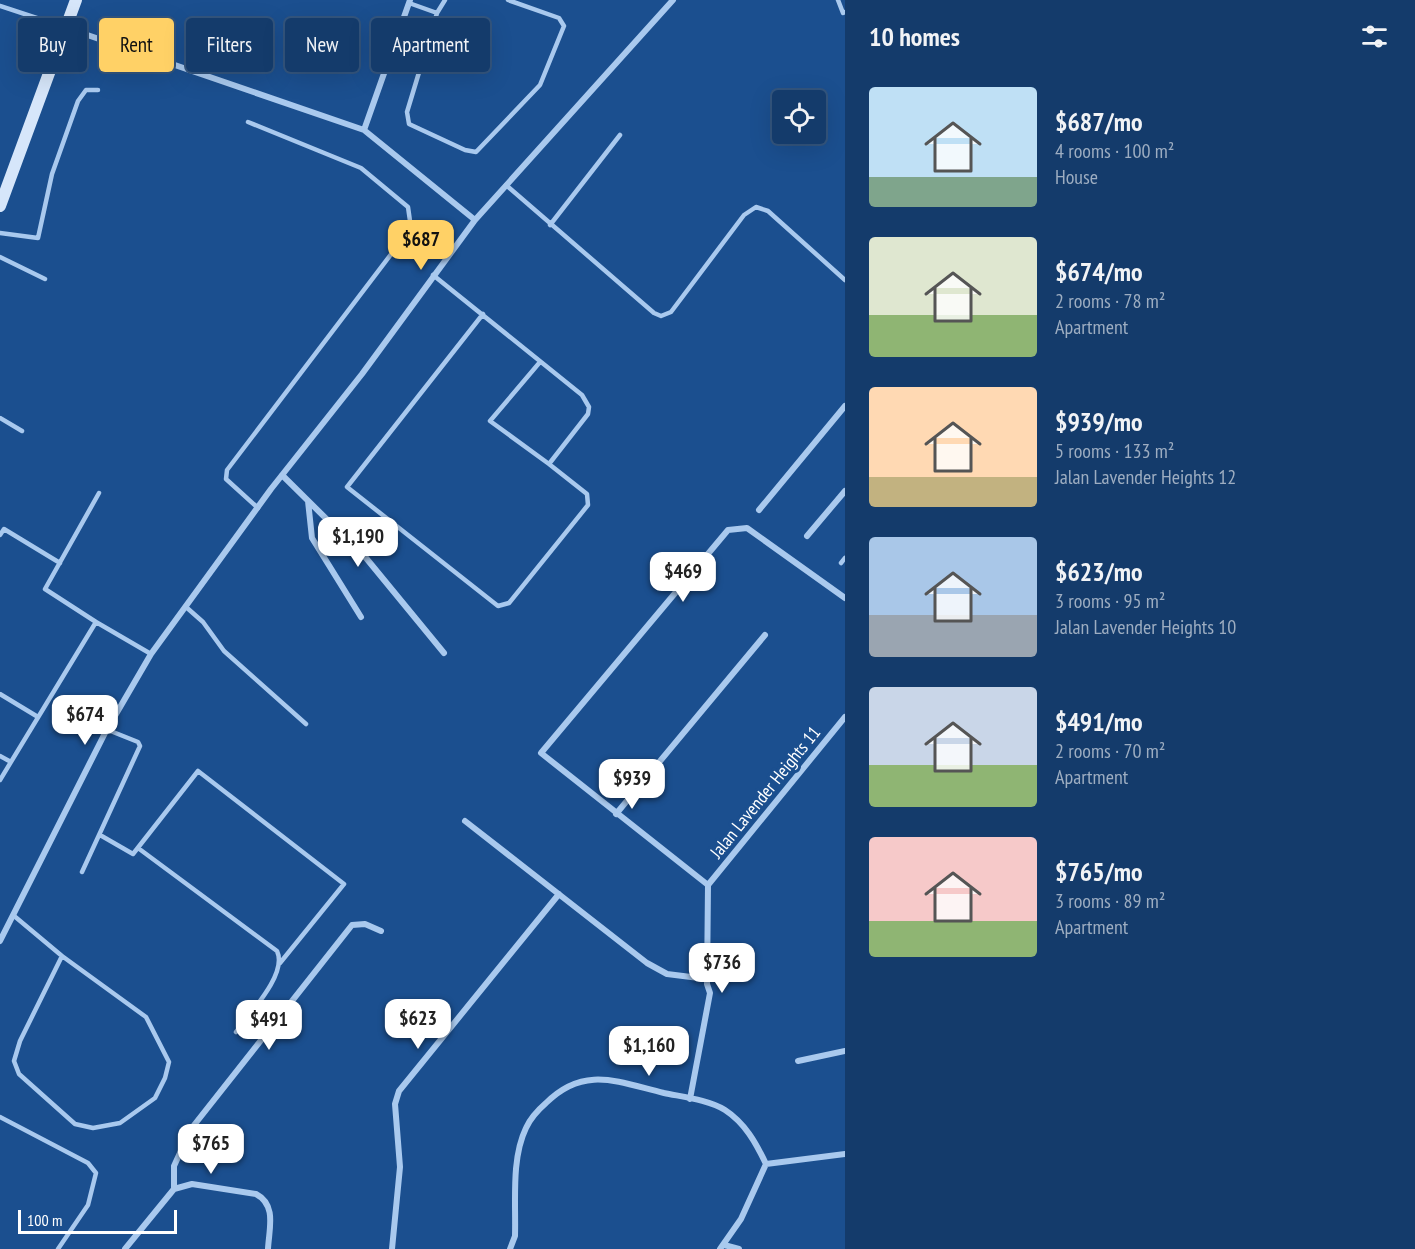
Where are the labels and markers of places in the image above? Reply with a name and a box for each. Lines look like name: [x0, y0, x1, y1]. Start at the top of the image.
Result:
pin: $687: [385, 220, 457, 271]
pin: $1,190: [309, 517, 407, 568]
pin: $469: [647, 552, 719, 603]
pin: $674: [49, 695, 121, 746]
pin: $939: [596, 759, 668, 810]
pin: $736: [686, 943, 758, 994]
pin: $623: [382, 999, 454, 1050]
pin: $491: [233, 1000, 305, 1051]
pin: $1,160: [600, 1026, 698, 1077]
pin: $765: [175, 1124, 247, 1175]

